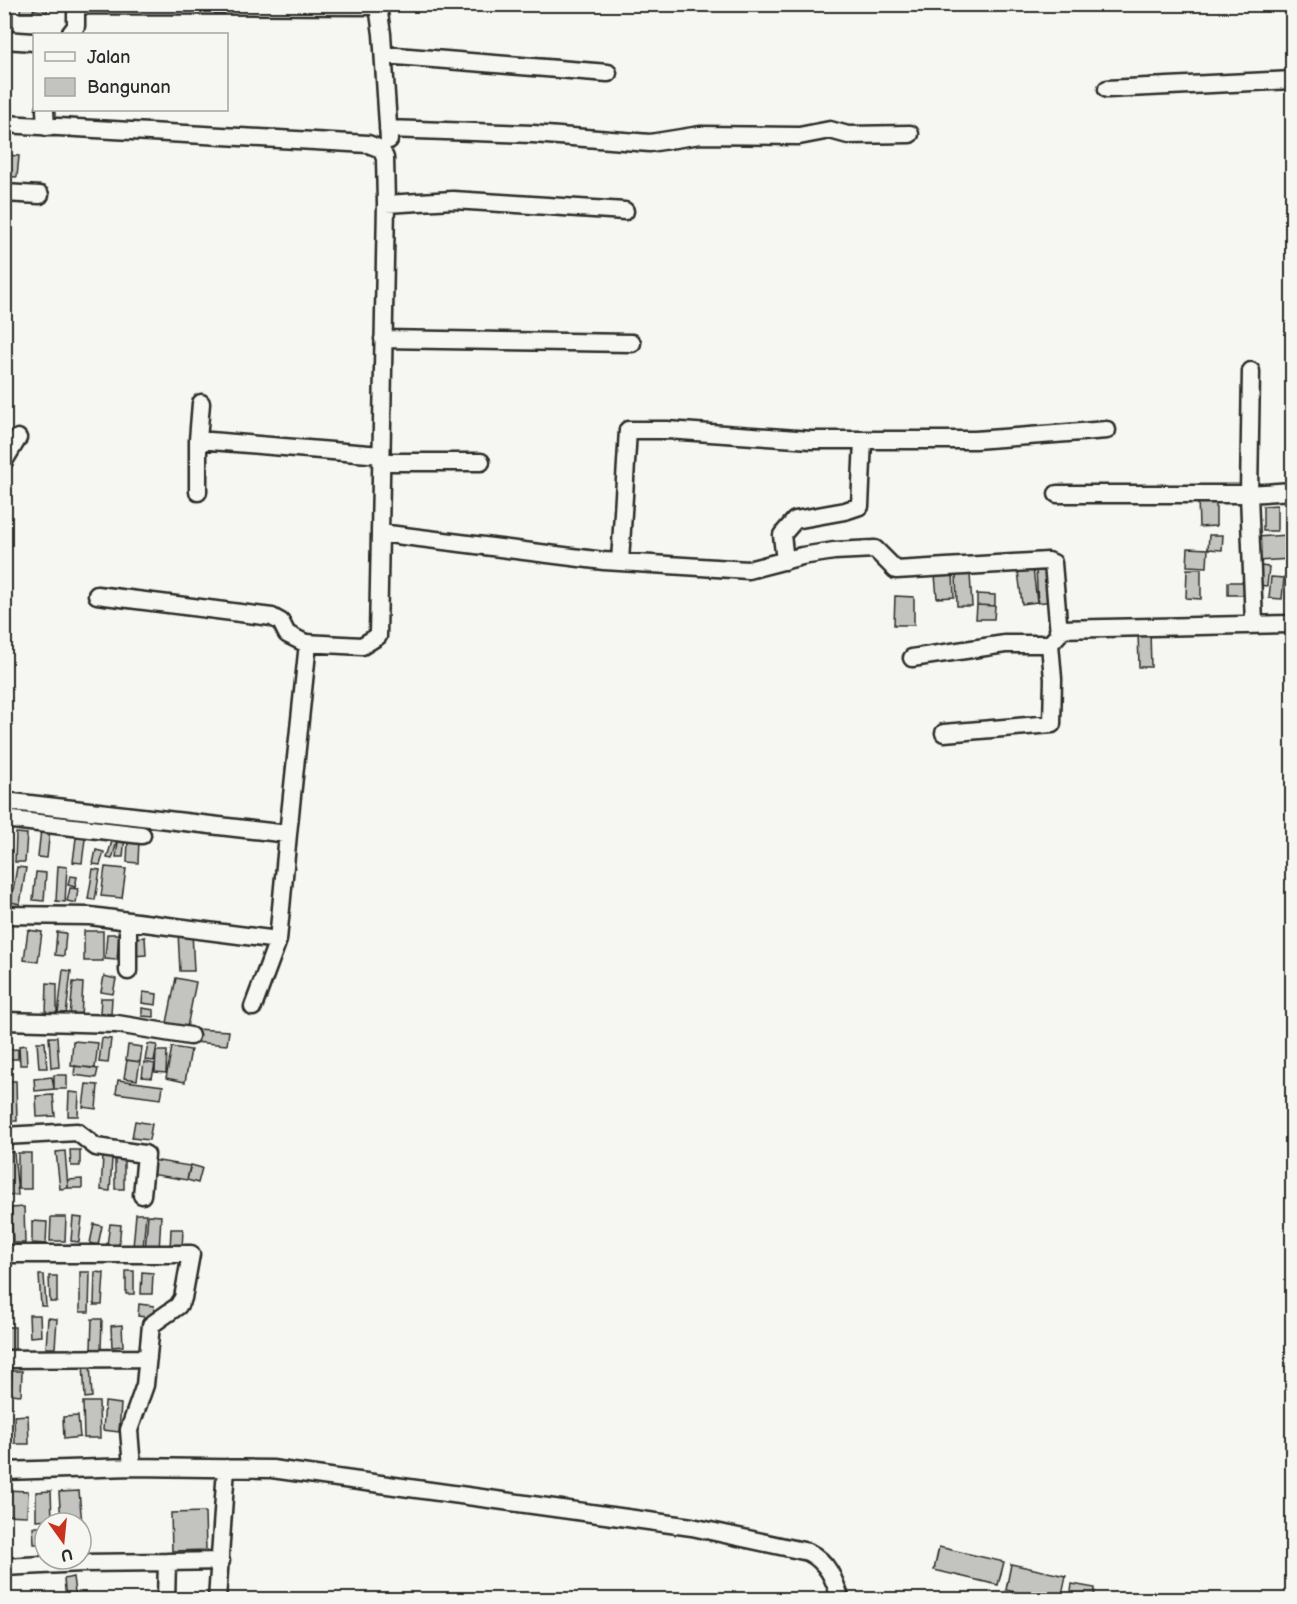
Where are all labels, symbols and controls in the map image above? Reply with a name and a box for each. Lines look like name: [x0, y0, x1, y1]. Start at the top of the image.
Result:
legend: [33, 33, 228, 111]
text: Jalan: [87, 47, 130, 68]
text: Bangunan: [87, 77, 171, 98]
north arrow: [33, 1511, 93, 1571]
text: U: [59, 1543, 74, 1565]

